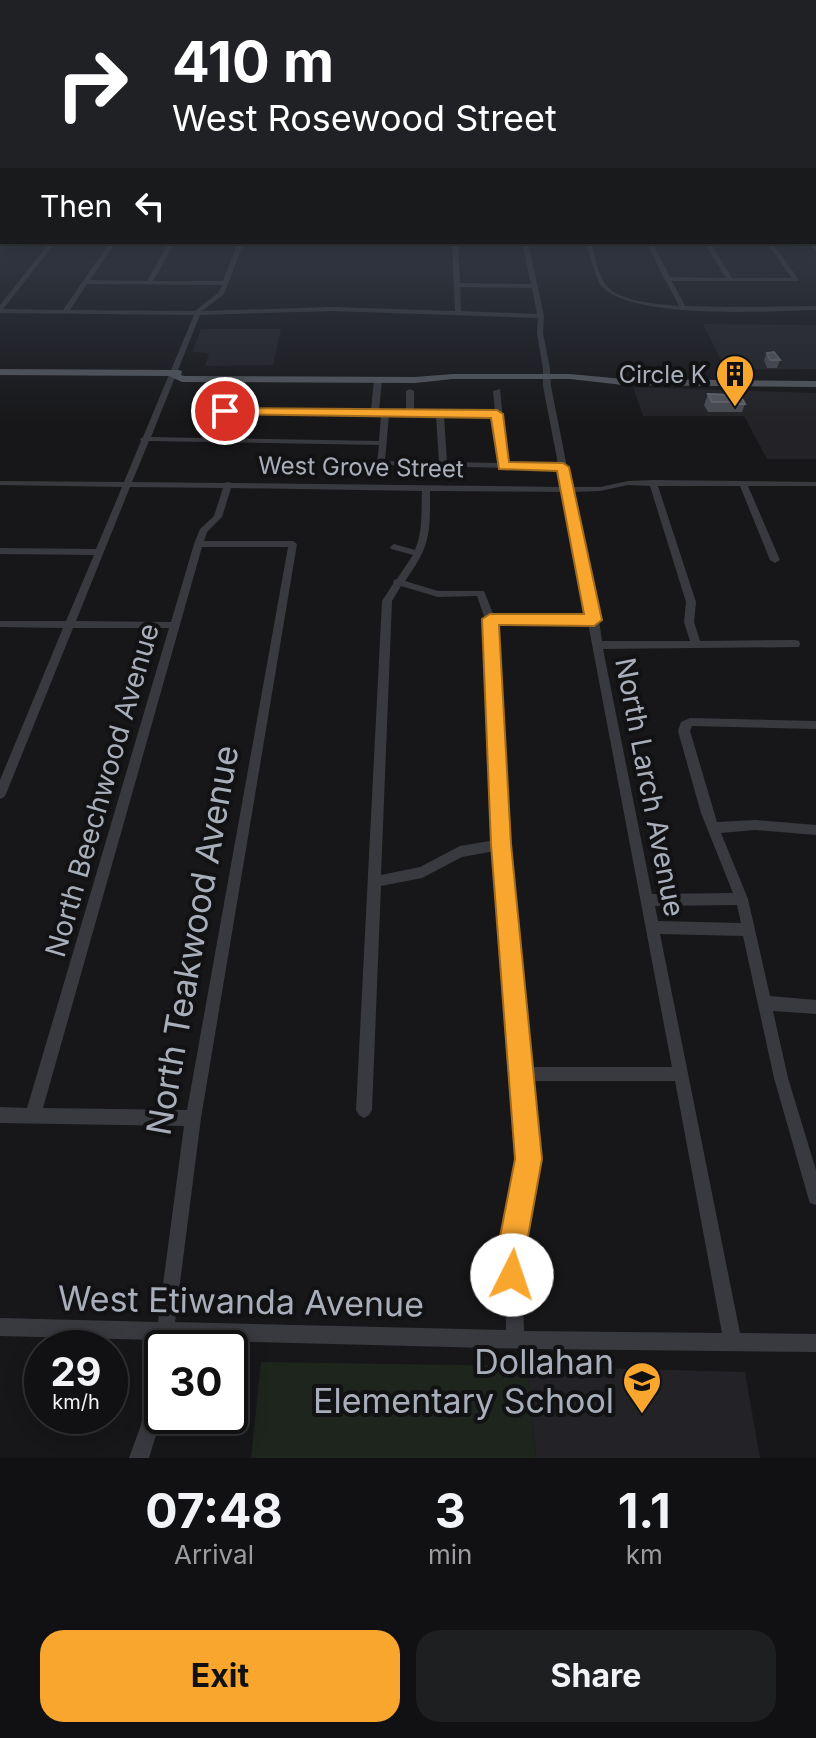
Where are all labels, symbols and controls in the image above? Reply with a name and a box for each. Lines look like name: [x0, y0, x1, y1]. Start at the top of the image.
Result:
text: 410 m: [172, 28, 334, 96]
icon: right: [40, 32, 144, 136]
text: West Rosewood Street: [172, 96, 557, 140]
icon: left: [128, 184, 172, 228]
text: Then: [40, 188, 112, 224]
building icon: Circle K: [714, 353, 756, 408]
place label: Circle K: [619, 360, 707, 389]
pin: [191, 377, 259, 445]
icon: arrive: [203, 389, 247, 433]
street label: West Grove Street: [258, 451, 464, 483]
street label: North Beechwood Avenue: [38, 619, 166, 961]
street label: North Larch Avenue: [608, 655, 692, 919]
street label: North Teakwood Avenue: [138, 742, 246, 1138]
position arrow: [470, 1233, 554, 1317]
street label: West Etiwanda Avenue: [58, 1277, 424, 1325]
speed limit sign: 30: [144, 1330, 248, 1434]
place label: Dollahan Elementary School: [313, 1341, 614, 1421]
text: 29: [50, 1347, 102, 1396]
school or university icon: Dollahan Elementary School: [621, 1360, 663, 1415]
text: km/h: [52, 1390, 100, 1414]
text: 07:48: [145, 1481, 283, 1540]
text: 3: [435, 1481, 466, 1540]
text: 1.1: [618, 1481, 671, 1540]
text: Arrival: [174, 1539, 254, 1570]
text: min: [428, 1539, 472, 1570]
text: km: [626, 1539, 663, 1570]
button: Exit: [40, 1630, 400, 1722]
button: Share: [416, 1630, 776, 1722]

